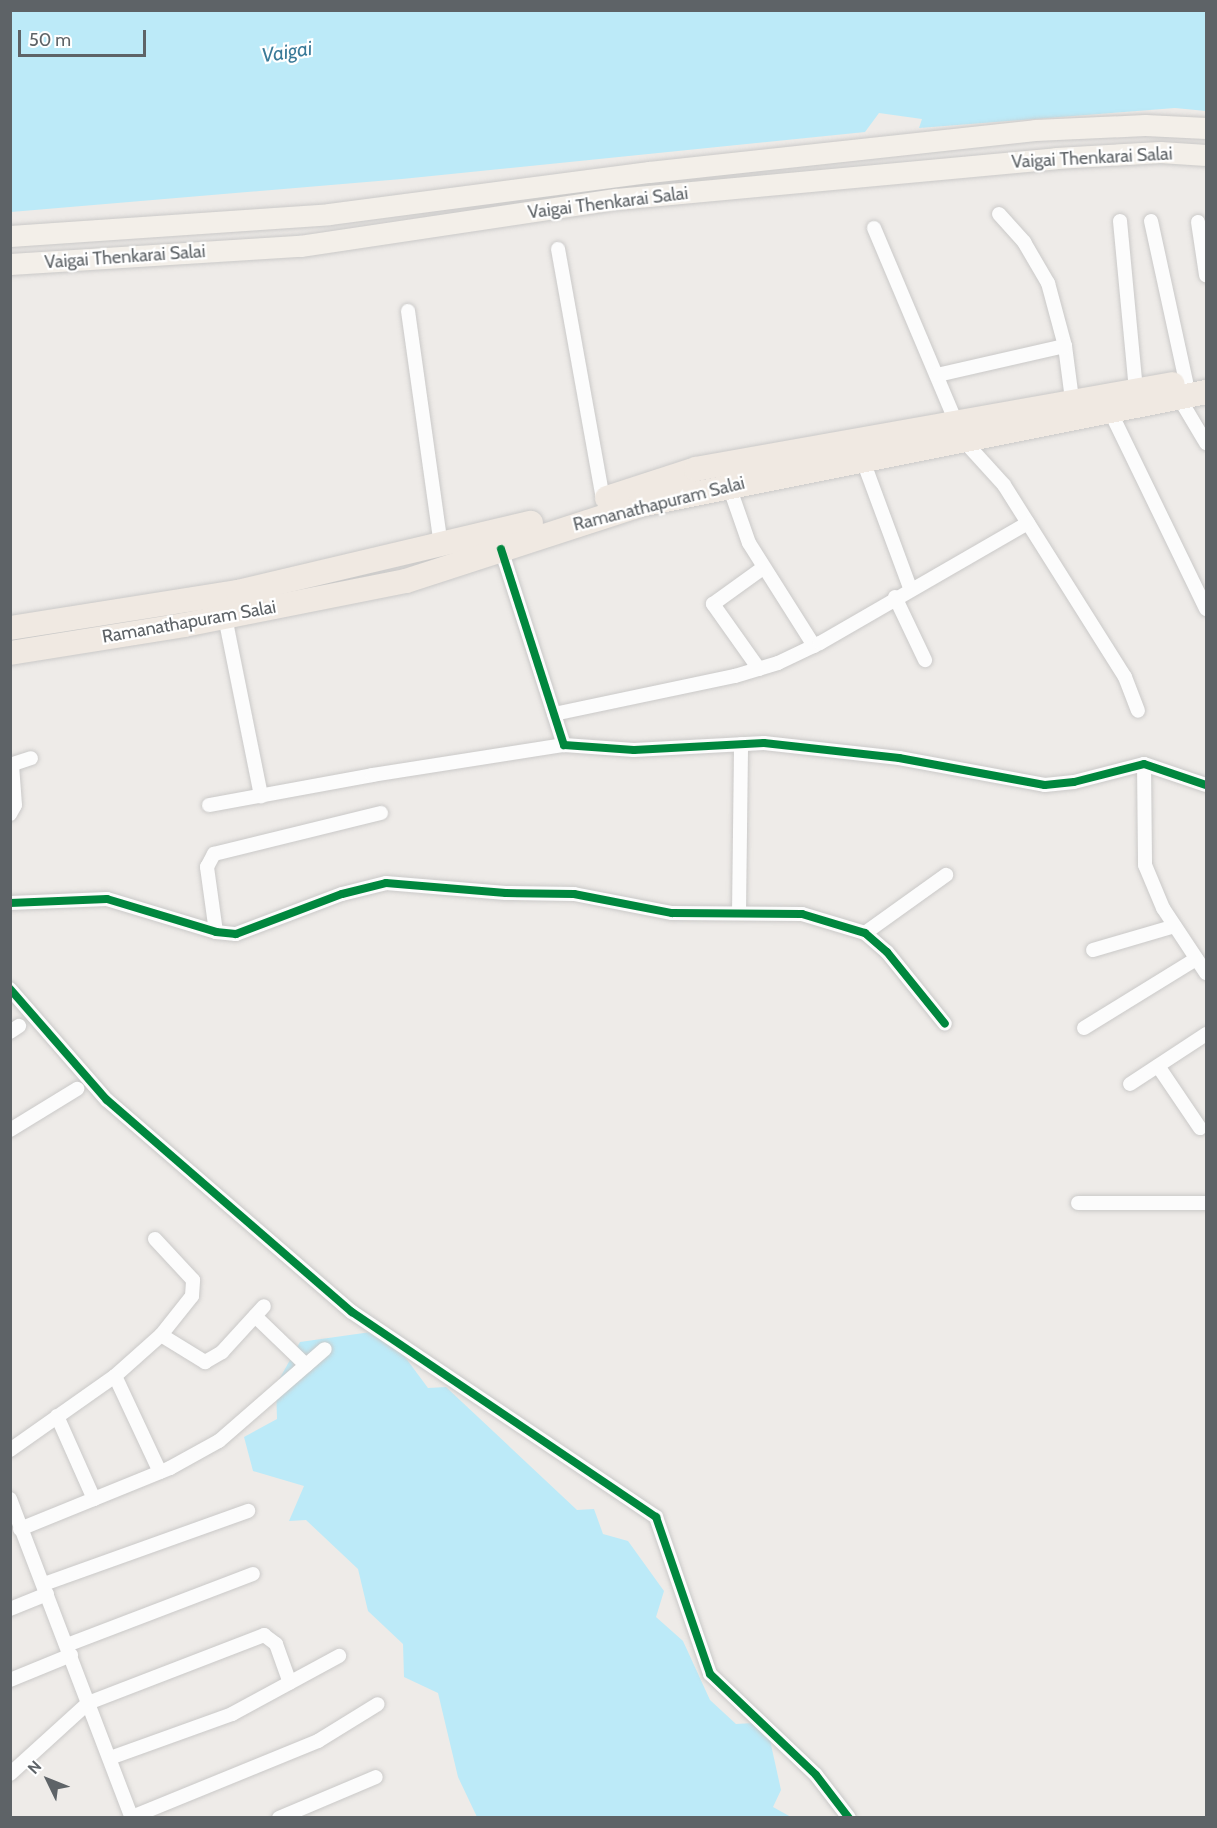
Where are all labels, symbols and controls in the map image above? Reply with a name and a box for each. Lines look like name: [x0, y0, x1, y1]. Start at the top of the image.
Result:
scale bar: [21, 18, 148, 56]
text: 50 m: [29, 29, 71, 51]
water label: Vaigai: [260, 36, 314, 68]
street label: Vaigai Thenkarai Salai: [1011, 143, 1173, 173]
street label: Vaigai Thenkarai Salai: [527, 182, 689, 224]
street label: Vaigai Thenkarai Salai: [44, 241, 206, 273]
street label: Ramanathapuram Salai: [571, 472, 747, 536]
street label: Ramanathapuram Salai: [100, 596, 278, 648]
north arrow: [18, 1750, 78, 1810]
text: N: [24, 1757, 45, 1778]

